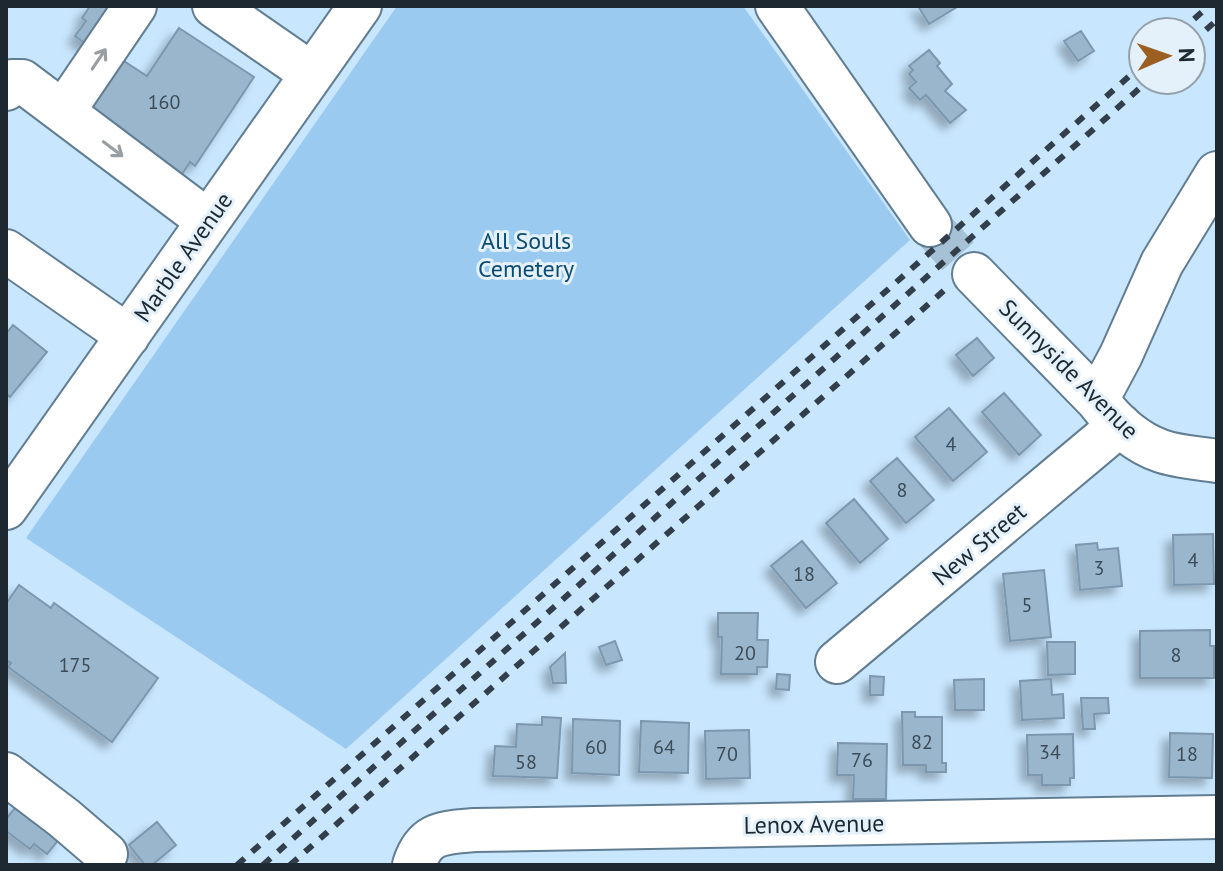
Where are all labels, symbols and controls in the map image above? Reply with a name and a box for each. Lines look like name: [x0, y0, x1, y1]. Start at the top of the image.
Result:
north arrow: [1127, 16, 1207, 96]
one-way arrow: [91, 48, 107, 71]
text: N: [1173, 48, 1201, 63]
house number: 160: [148, 89, 180, 115]
one-way arrow: [102, 141, 123, 158]
street label: Marble Avenue: [127, 186, 239, 328]
park label: All Souls Cemetery: [478, 225, 574, 284]
street label: Sunnyside Avenue: [993, 293, 1145, 445]
house number: 4: [946, 431, 957, 457]
house number: 8: [897, 477, 907, 503]
street label: New Street: [926, 496, 1032, 592]
house number: 4: [1188, 547, 1199, 573]
house number: 3: [1094, 555, 1104, 581]
house number: 18: [793, 561, 815, 587]
house number: 5: [1022, 592, 1032, 618]
house number: 20: [734, 640, 756, 666]
house number: 8: [1171, 642, 1181, 668]
house number: 175: [59, 652, 91, 678]
house number: 82: [911, 729, 933, 755]
house number: 60: [585, 734, 607, 760]
house number: 64: [653, 734, 675, 760]
house number: 34: [1039, 739, 1061, 765]
house number: 70: [716, 741, 738, 767]
house number: 18: [1176, 741, 1198, 767]
house number: 76: [851, 747, 873, 773]
house number: 58: [515, 749, 537, 775]
street label: Lenox Avenue: [743, 807, 885, 841]

